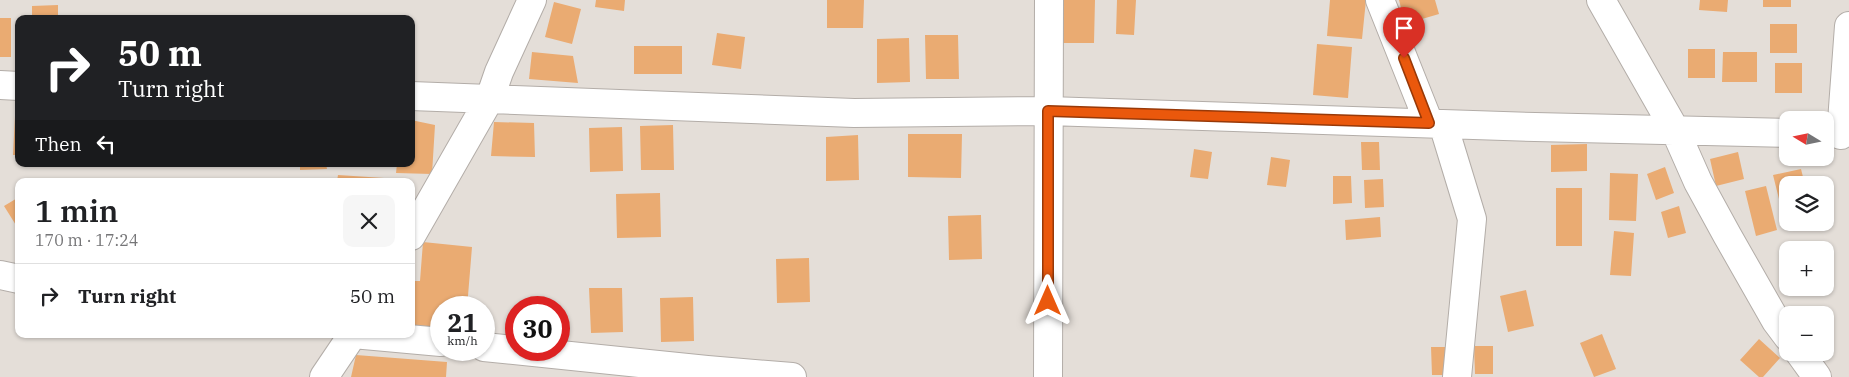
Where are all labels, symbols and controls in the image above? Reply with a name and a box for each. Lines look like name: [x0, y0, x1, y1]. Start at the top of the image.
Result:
pin: [1383, 7, 1425, 58]
icon: arrive: [1390, 14, 1418, 42]
text: 50 m: [118, 30, 202, 76]
icon: right: [35, 35, 100, 100]
text: Turn right: [118, 74, 225, 103]
north arrow: [1779, 111, 1834, 166]
map controls: [1779, 111, 1834, 361]
icon: left: [92, 130, 120, 158]
text: Then: [35, 132, 82, 156]
button: layers: [1779, 176, 1834, 231]
text: 1 min: [35, 191, 118, 230]
button: close: [343, 195, 395, 247]
text: 170 m · 17:24: [35, 230, 138, 250]
button: +: [1779, 241, 1834, 296]
position arrow: [1021, 274, 1073, 326]
icon: right: [35, 282, 63, 310]
text: Turn right: [78, 284, 176, 308]
text: 50 m: [350, 284, 395, 308]
speed limit sign: 30: [505, 296, 570, 361]
text: 21: [447, 306, 478, 339]
button: −: [1779, 306, 1834, 361]
text: km/h: [447, 333, 478, 348]

